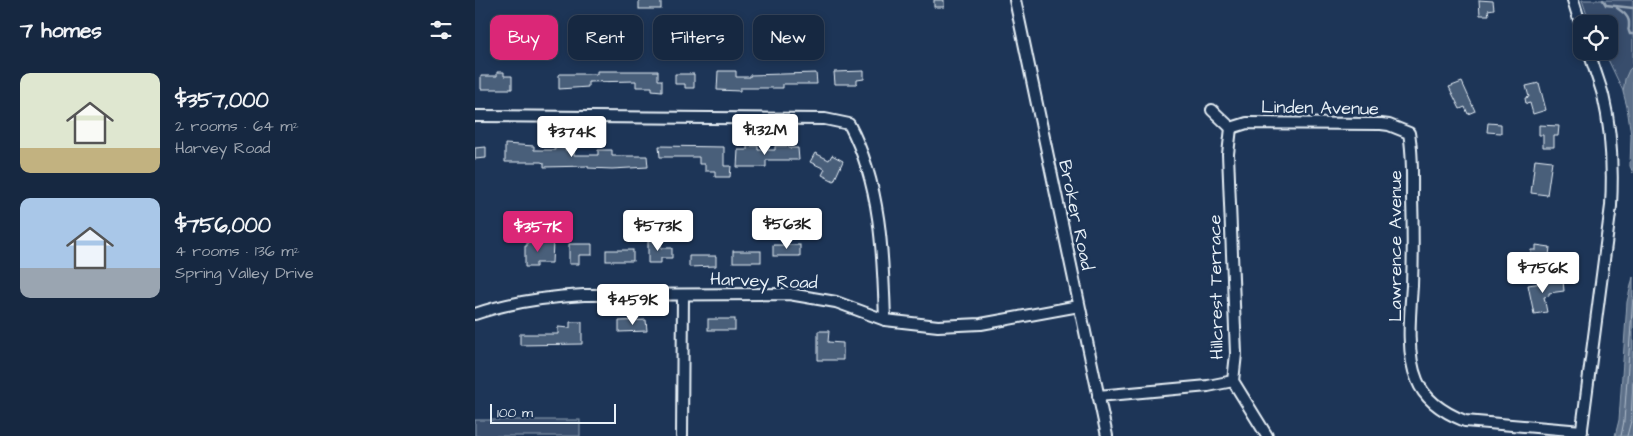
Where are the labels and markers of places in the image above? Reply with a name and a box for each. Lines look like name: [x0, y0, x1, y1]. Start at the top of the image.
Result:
pin: $1.32M: [724, 114, 806, 156]
pin: $374K: [537, 116, 607, 158]
pin: $563K: [752, 208, 822, 250]
pin: $357K: [503, 210, 573, 253]
pin: $573K: [623, 210, 693, 252]
pin: $756K: [1508, 252, 1578, 294]
pin: $459K: [598, 284, 668, 326]

